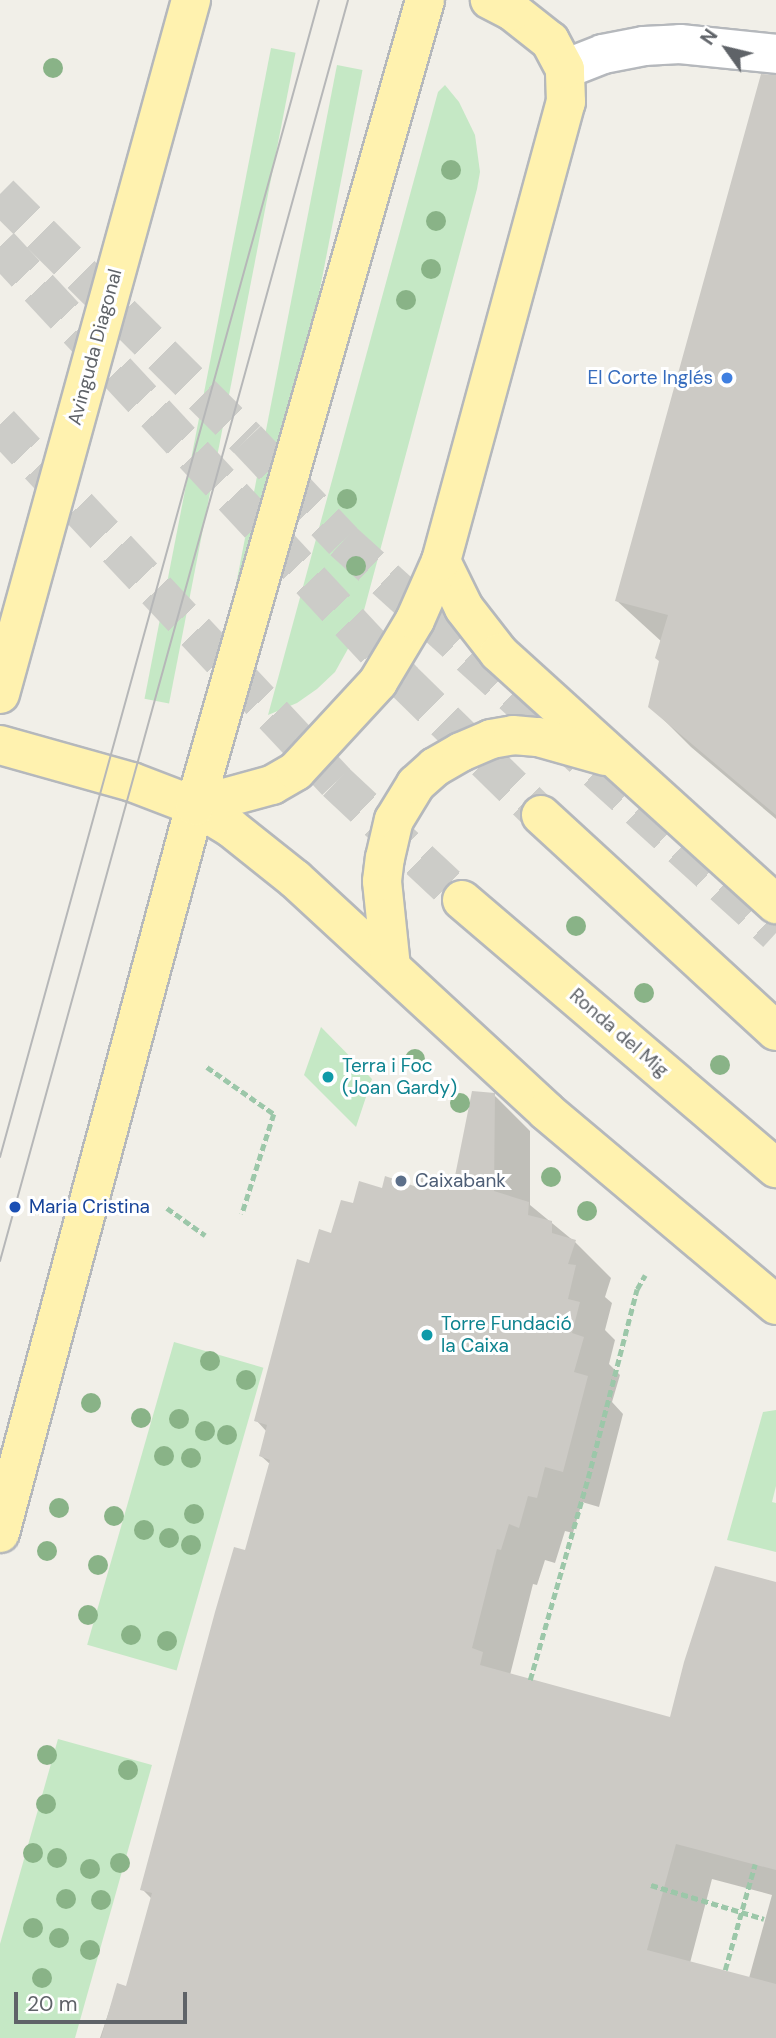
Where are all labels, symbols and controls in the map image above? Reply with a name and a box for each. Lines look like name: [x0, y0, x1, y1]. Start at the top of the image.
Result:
north arrow: [692, 14, 762, 84]
text: N: [695, 24, 723, 50]
street label: Avinguda Diagonal: [63, 266, 127, 428]
place label: El Corte Inglés: [588, 367, 713, 389]
marker: El Corte Inglés: [719, 370, 735, 386]
street label: Ronda del Mig: [565, 984, 673, 1082]
place label: Terra i Foc (Joan Gardy): [342, 1055, 457, 1099]
marker: Terra i Foc (Joan Gardy): [320, 1069, 336, 1085]
place label: Caixabank: [415, 1170, 506, 1192]
marker: Caixabank: [393, 1173, 409, 1189]
place label: Maria Cristina: [29, 1196, 150, 1218]
marker: Maria Cristina: [7, 1199, 23, 1215]
place label: Torre Fundació la Caixa: [441, 1313, 572, 1357]
marker: Torre Fundació la Caixa: [419, 1327, 435, 1343]
scale bar: [18, 1979, 191, 2023]
text: 20 m: [27, 1990, 78, 2018]

